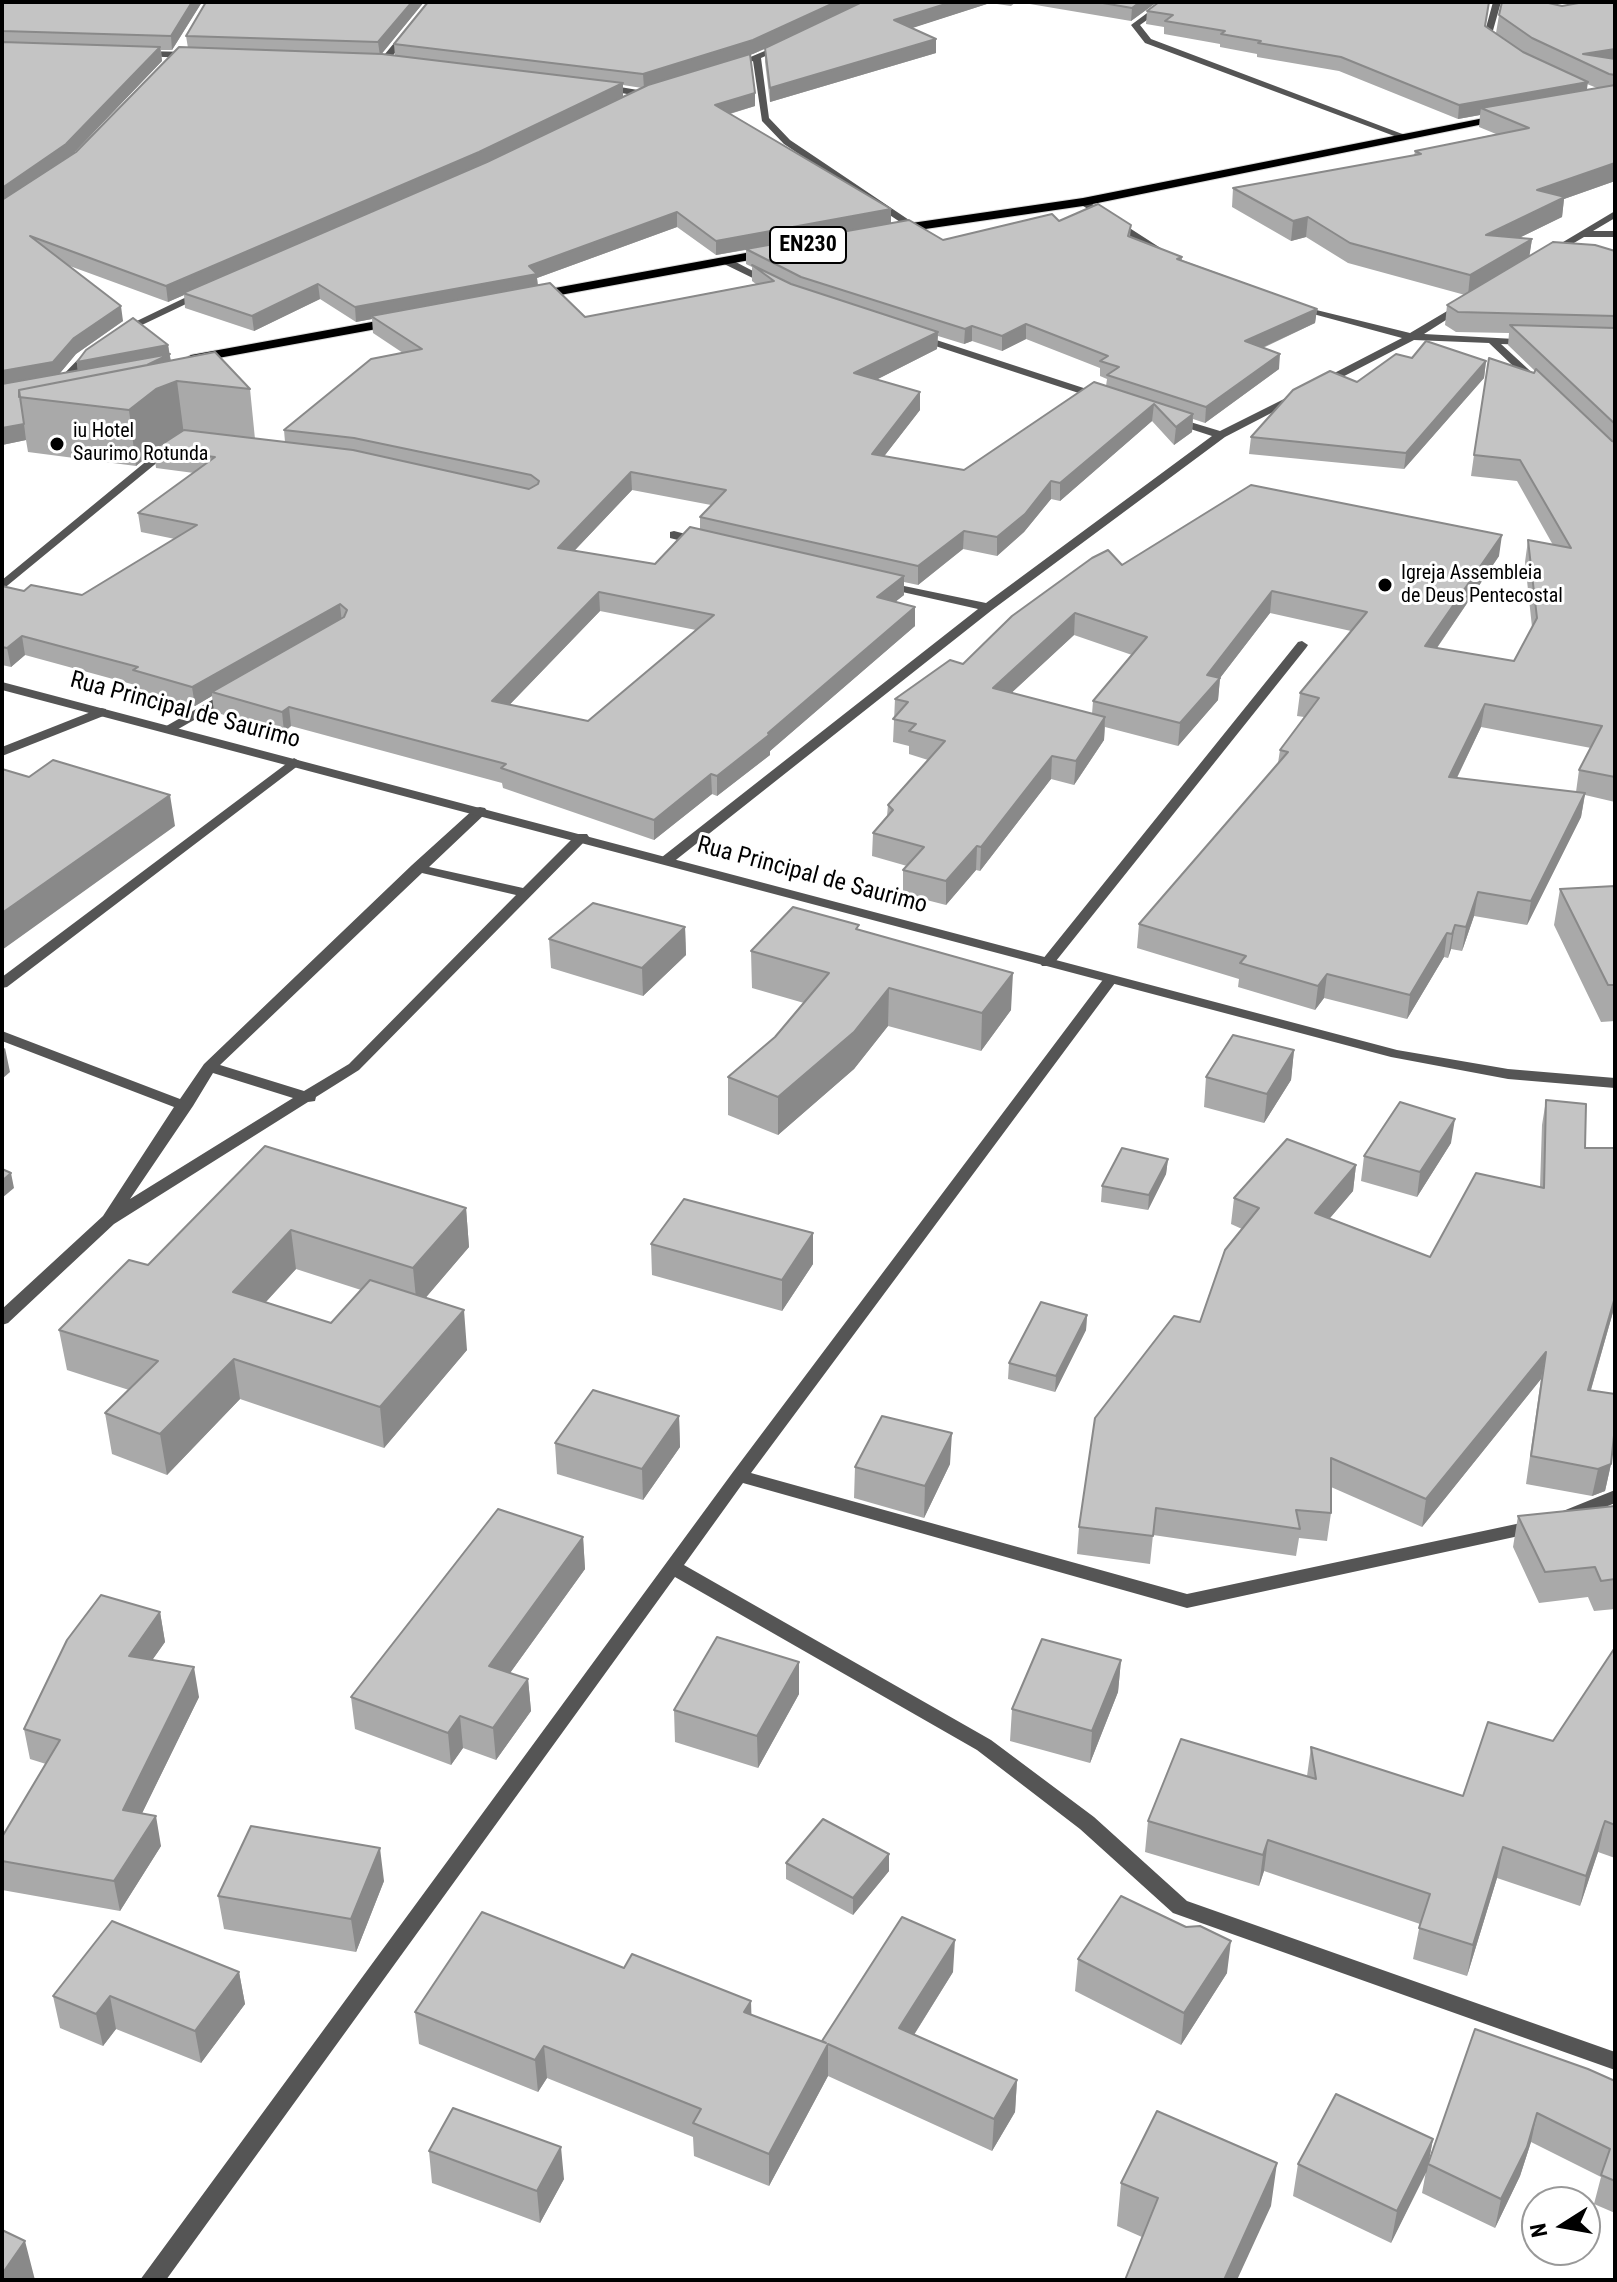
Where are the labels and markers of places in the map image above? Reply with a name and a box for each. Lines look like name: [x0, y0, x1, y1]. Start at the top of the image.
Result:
place label: iu Hotel Saurimo Rotunda: [73, 420, 208, 467]
marker: iu Hotel Saurimo Rotunda: [48, 435, 66, 453]
place label: Igreja Assembleia de Deus Pentecostal: [1401, 562, 1563, 609]
marker: Igreja Assembleia de Deus Pentecostal: [1376, 576, 1394, 594]

